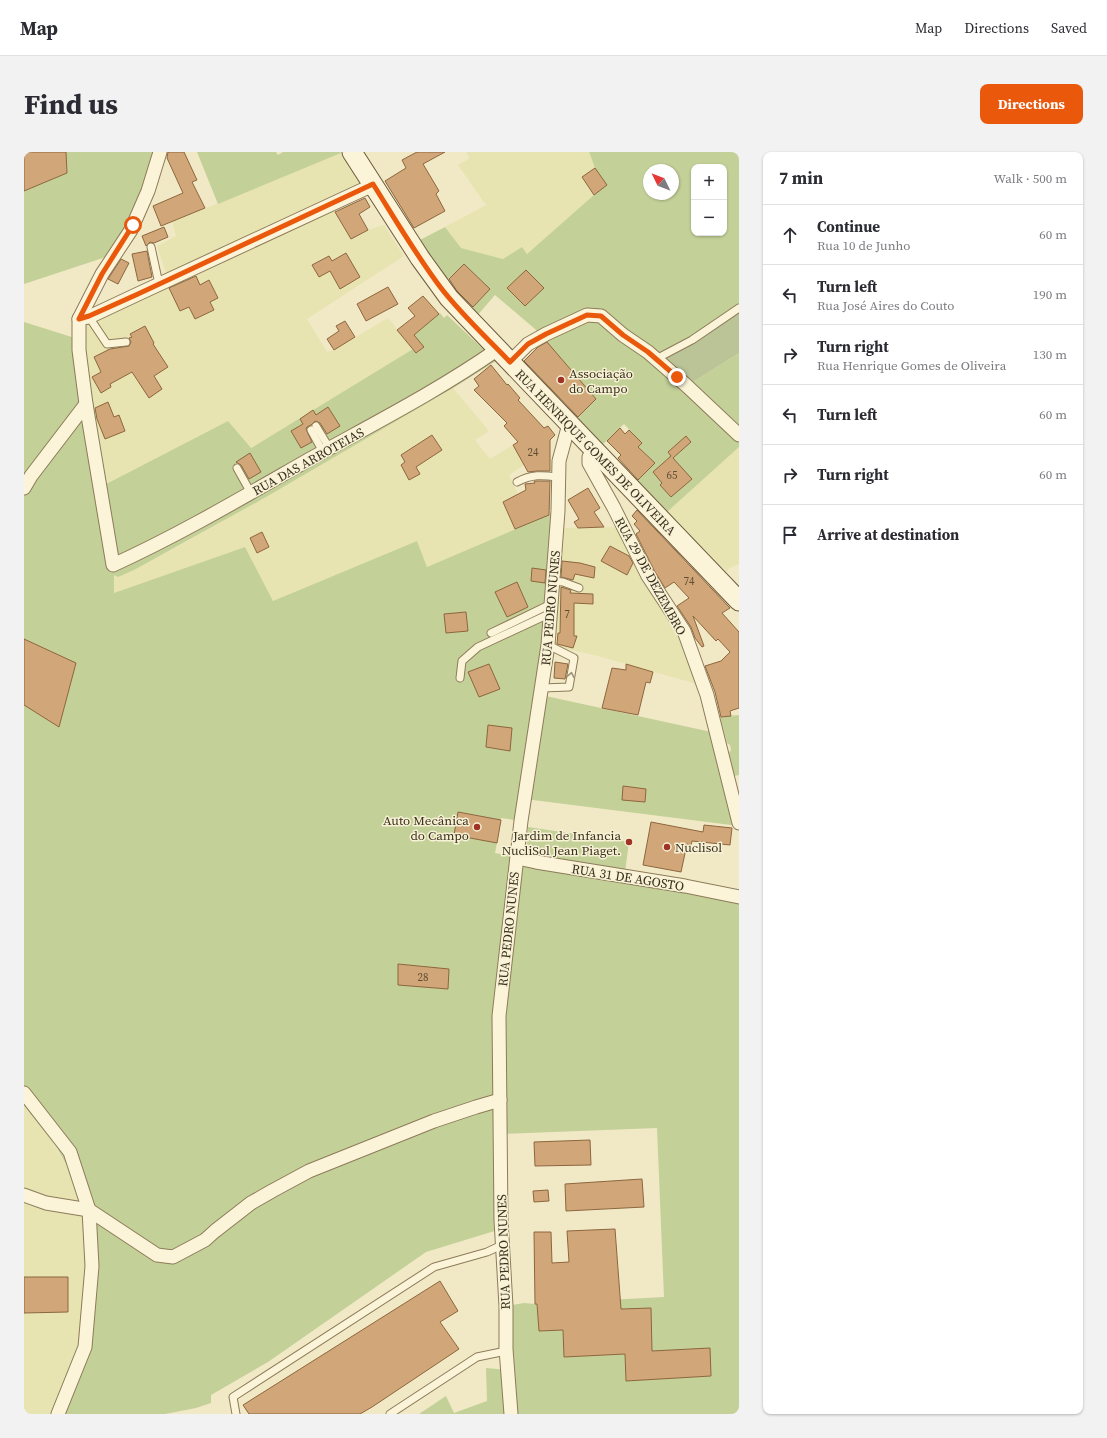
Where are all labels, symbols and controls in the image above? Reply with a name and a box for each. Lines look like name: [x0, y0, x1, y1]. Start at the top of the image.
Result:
text: Map: [20, 15, 58, 41]
text: Map: [915, 18, 942, 38]
text: Directions: [964, 18, 1029, 38]
text: Saved: [1051, 18, 1087, 38]
button: Directions: [980, 84, 1083, 124]
text: Find us: [24, 85, 118, 123]
north arrow: [643, 164, 679, 200]
map controls: [691, 164, 727, 236]
button: +: [691, 164, 727, 200]
text: 7 min: [779, 166, 823, 190]
text: Walk · 500 m: [994, 170, 1067, 187]
button: −: [691, 200, 727, 236]
route start: [124, 216, 142, 234]
text: Continue: [817, 216, 880, 237]
icon: ahead: [779, 224, 801, 246]
text: 60 m: [1039, 226, 1067, 243]
text: Rua 10 de Junho: [817, 237, 910, 254]
text: Turn left: [817, 276, 877, 297]
icon: left: [779, 284, 801, 306]
text: 190 m: [1033, 286, 1067, 303]
text: Rua José Aires do Couto: [817, 297, 954, 314]
text: Turn right: [817, 336, 889, 357]
icon: right: [779, 344, 801, 366]
text: 130 m: [1033, 346, 1067, 363]
text: Rua Henrique Gomes de Oliveira: [817, 357, 1006, 374]
place label: Associação do Campo: [569, 365, 633, 397]
street label: RUA HENRIQUE GOMES DE OLIVEIRA: [512, 366, 680, 539]
route end: [668, 368, 686, 386]
marker: Associação do Campo: [556, 375, 566, 385]
icon: left: [779, 404, 801, 426]
text: Turn left: [817, 404, 877, 425]
text: 60 m: [1039, 406, 1067, 423]
street label: RUA DAS ARROTEIAS: [249, 424, 367, 499]
house number: 24: [528, 445, 539, 460]
icon: right: [779, 464, 801, 486]
text: Turn right: [817, 464, 889, 485]
text: 60 m: [1039, 466, 1067, 483]
house number: 65: [667, 468, 678, 483]
street label: RUA 29 DE DEZEMBRO: [611, 514, 690, 638]
icon: arrive: [779, 524, 801, 546]
text: Arrive at destination: [817, 524, 959, 545]
street label: RUA PEDRO NUNES: [537, 549, 564, 666]
house number: 74: [684, 574, 695, 589]
house number: 7: [564, 607, 570, 622]
one-way arrow: [566, 672, 575, 678]
place label: Auto Mecânica do Campo: [383, 812, 469, 844]
marker: Auto Mecânica do Campo: [472, 822, 482, 832]
place label: Jardim de Infancia NucliSol Jean Piaget.: [502, 827, 621, 859]
marker: Jardim de Infancia NucliSol Jean Piaget.: [624, 837, 634, 847]
place label: Nuclisol: [675, 839, 722, 856]
marker: Nuclisol: [662, 842, 672, 852]
street label: RUA 31 DE AGOSTO: [570, 860, 685, 895]
street label: RUA PEDRO NUNES: [494, 870, 523, 987]
house number: 28: [418, 970, 429, 985]
street label: RUA PEDRO NUNES: [493, 1194, 514, 1310]

